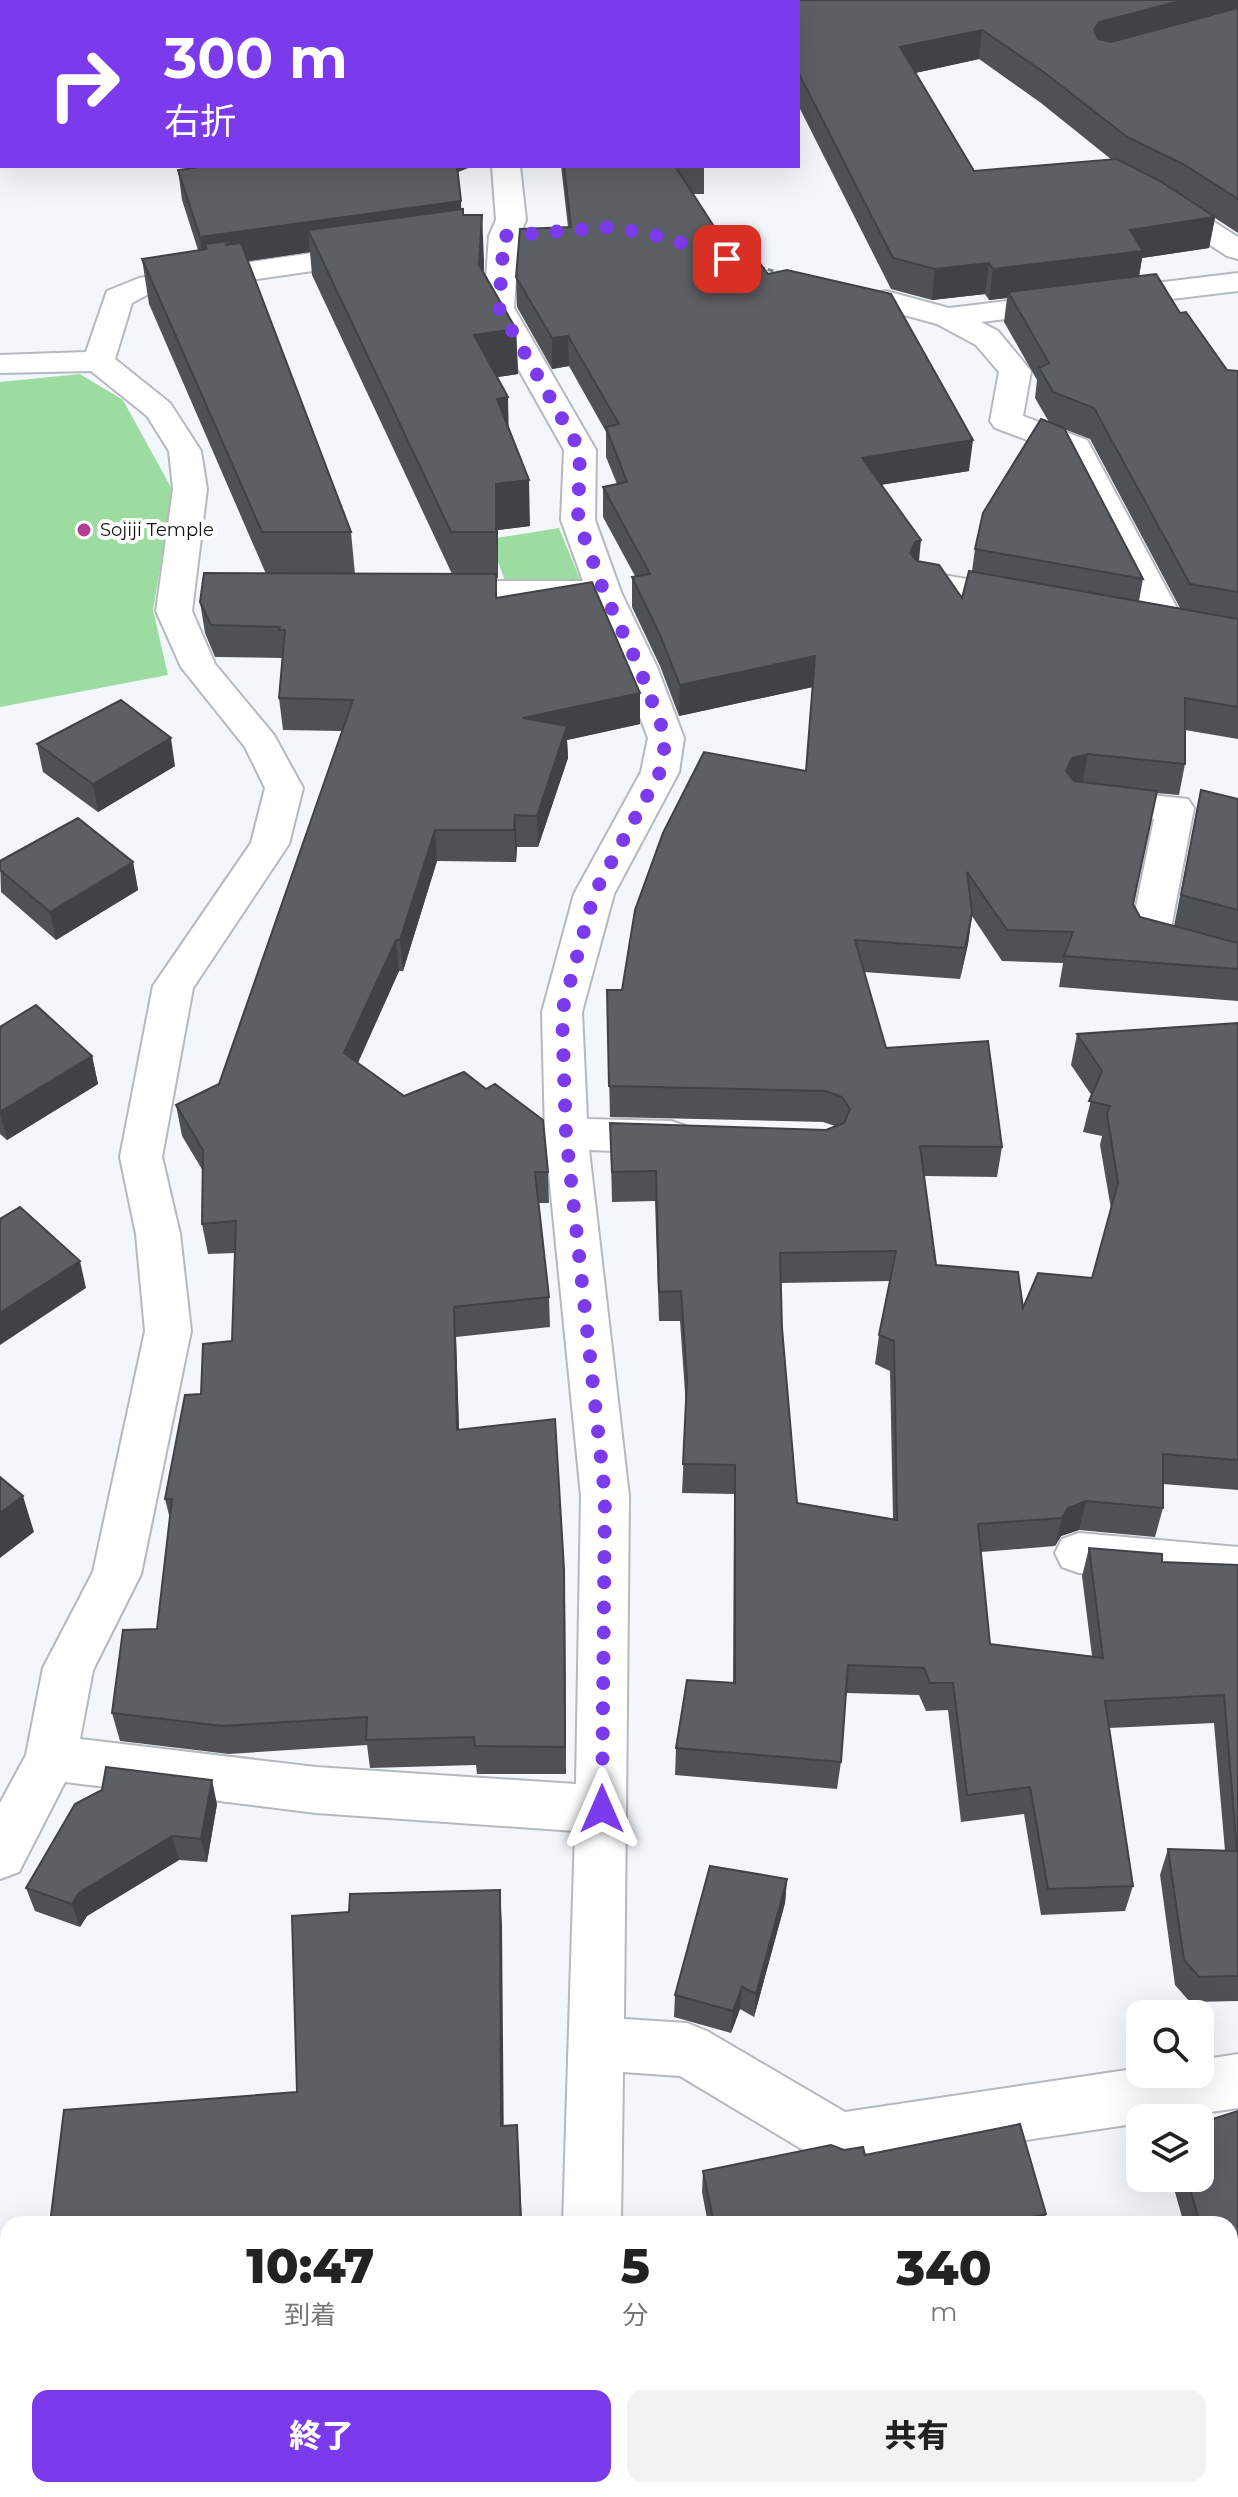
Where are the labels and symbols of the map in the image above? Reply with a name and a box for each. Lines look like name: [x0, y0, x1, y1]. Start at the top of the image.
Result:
pin: [693, 225, 761, 293]
place label: Sojiji Temple: [100, 519, 214, 541]
marker: Sojiji Temple: [75, 521, 93, 539]
position arrow: [560, 1767, 644, 1851]

